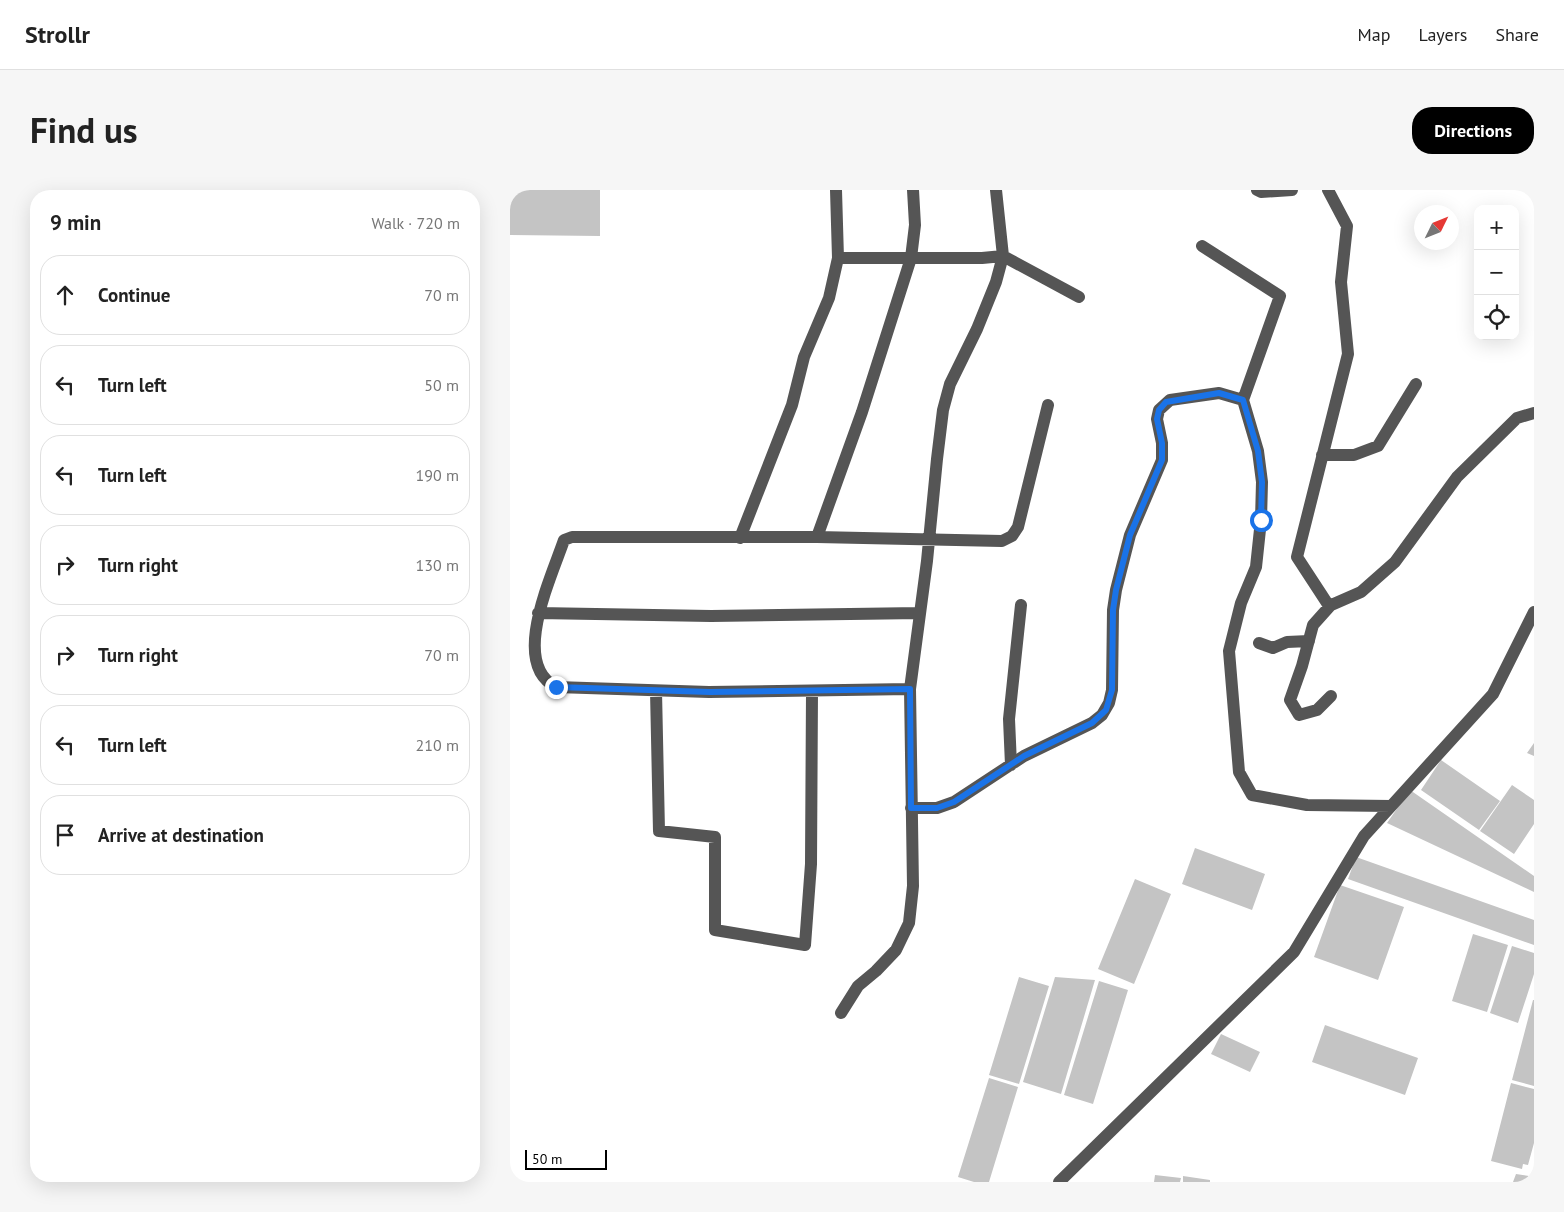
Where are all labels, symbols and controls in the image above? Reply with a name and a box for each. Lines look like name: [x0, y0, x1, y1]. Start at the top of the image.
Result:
text: Strollr: [25, 19, 90, 50]
text: Map: [1358, 23, 1390, 46]
text: Layers: [1418, 23, 1467, 46]
text: Share: [1495, 23, 1539, 46]
text: Find us: [30, 107, 138, 153]
button: Directions: [1412, 107, 1534, 154]
north arrow: [1414, 205, 1459, 250]
map controls: [1474, 205, 1519, 340]
button: +: [1474, 205, 1519, 250]
text: 9 min: [50, 209, 101, 236]
text: Walk · 720 m: [371, 213, 460, 233]
button: −: [1474, 250, 1519, 295]
icon: ahead: [51, 281, 79, 309]
text: Continue: [98, 283, 170, 307]
text: 70 m: [424, 285, 459, 305]
button: locate: [1474, 295, 1519, 340]
icon: left: [51, 371, 79, 399]
text: Turn left: [98, 373, 167, 397]
text: 50 m: [424, 375, 459, 395]
icon: left: [51, 461, 79, 489]
text: Turn left: [98, 463, 167, 487]
text: 190 m: [416, 465, 459, 485]
route start: [1250, 509, 1273, 532]
icon: right: [51, 551, 79, 579]
text: Turn right: [98, 553, 178, 577]
text: 130 m: [416, 555, 459, 575]
icon: right: [51, 641, 79, 669]
text: Turn right: [98, 643, 178, 667]
text: 70 m: [424, 645, 459, 665]
route end: [545, 676, 568, 699]
icon: left: [51, 731, 79, 759]
text: Turn left: [98, 733, 167, 757]
text: 210 m: [416, 735, 459, 755]
icon: arrive: [51, 821, 79, 849]
text: Arrive at destination: [98, 823, 264, 847]
scale bar: [525, 1147, 608, 1170]
text: 50 m: [532, 1150, 562, 1168]

